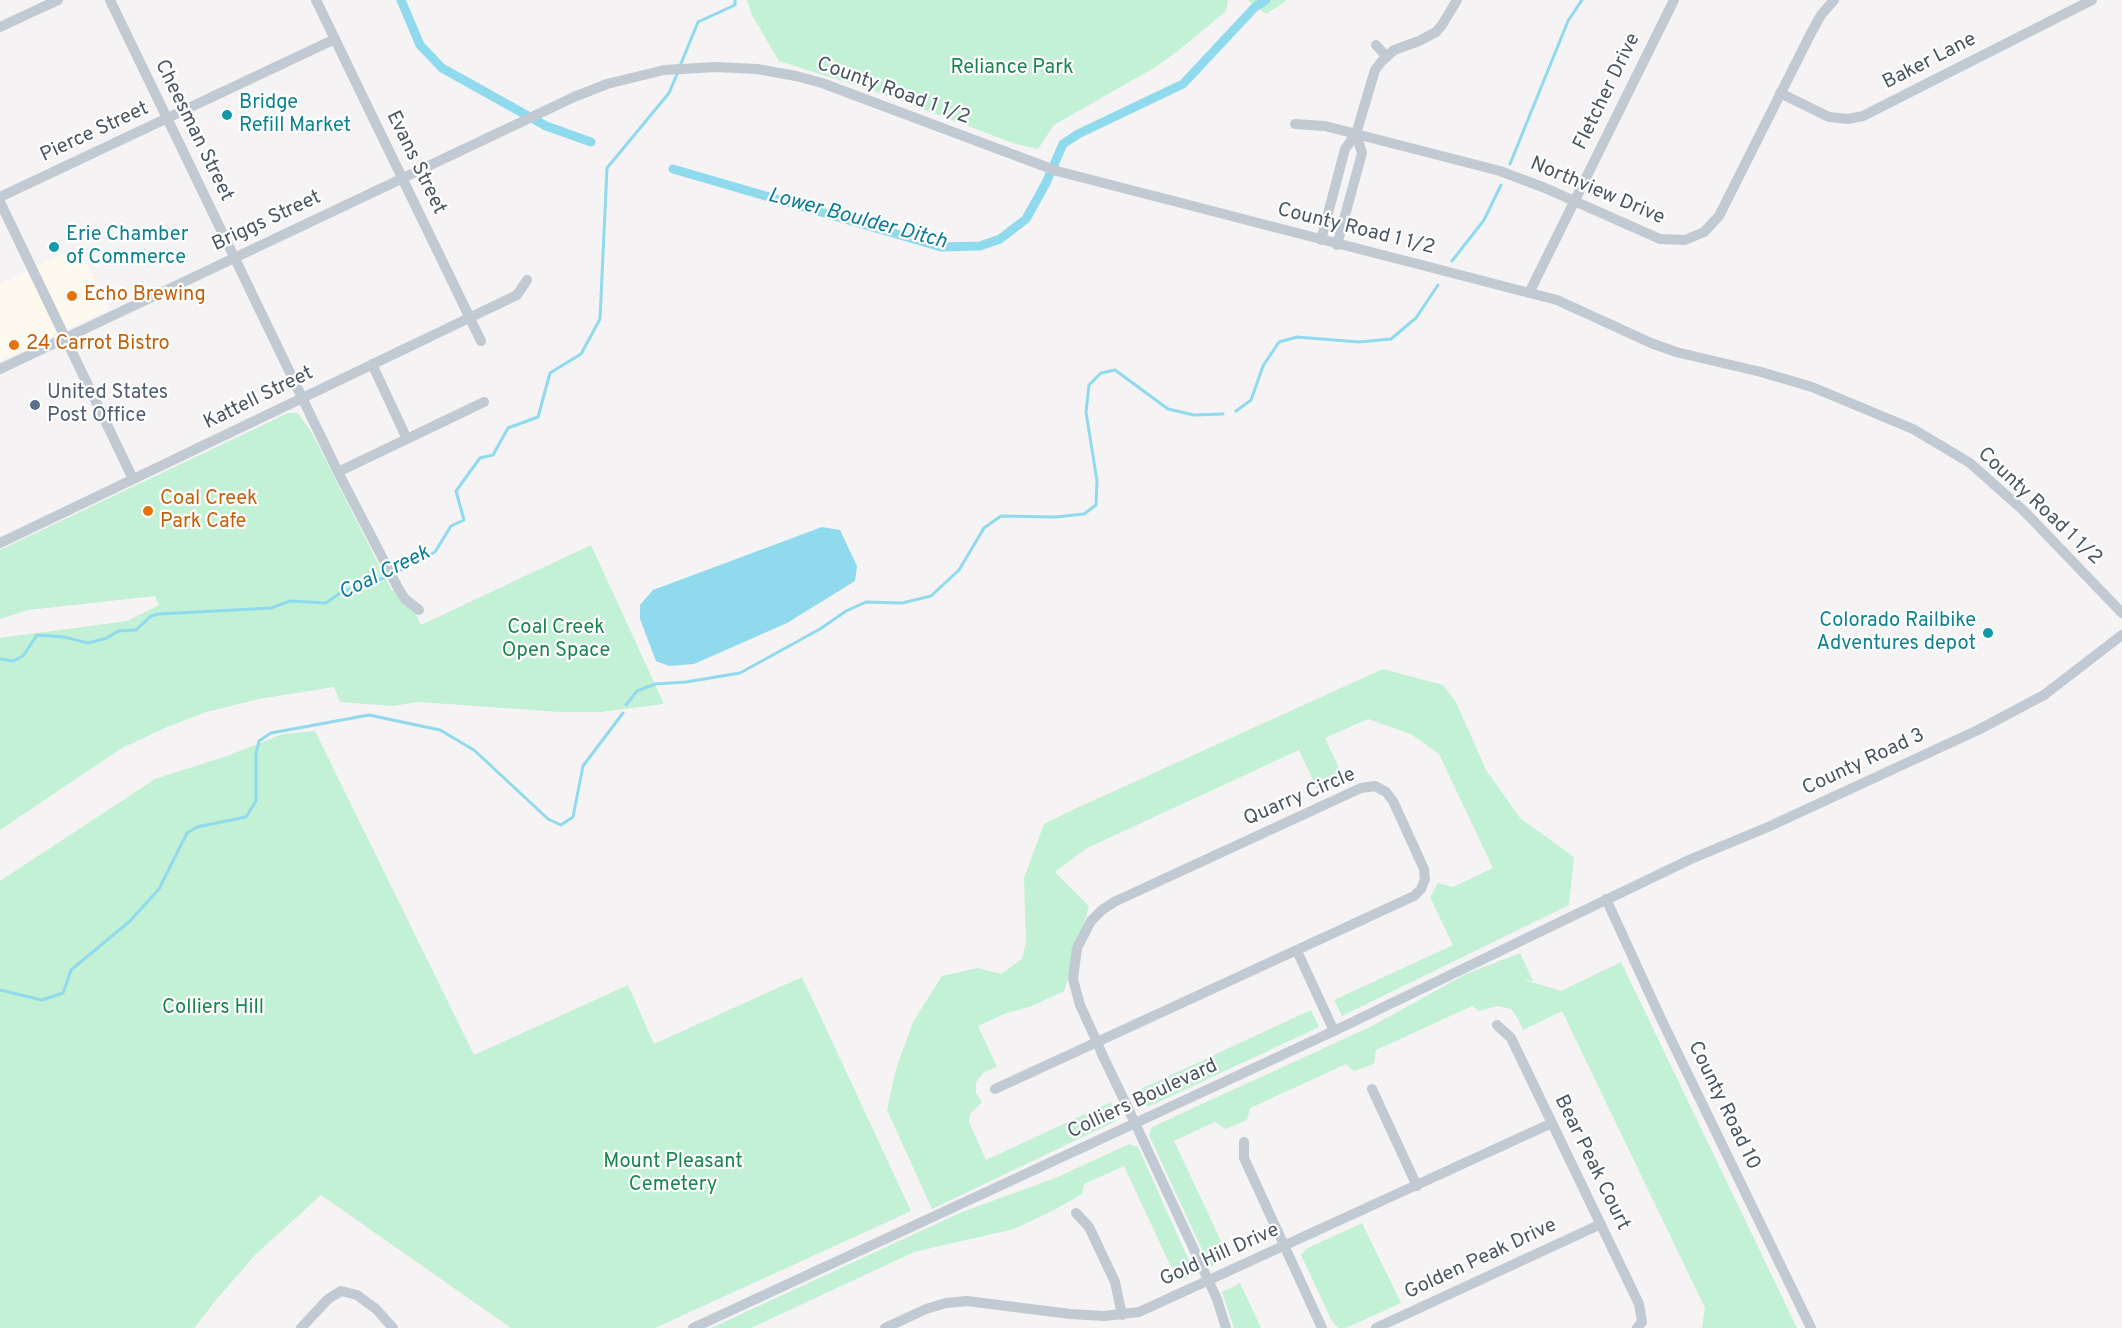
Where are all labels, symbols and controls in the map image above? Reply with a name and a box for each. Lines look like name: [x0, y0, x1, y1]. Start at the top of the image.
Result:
street label: Baker Lane: [1879, 28, 1981, 96]
street label: Fletcher Drive: [1569, 30, 1647, 154]
street label: County Road 1 1/2: [813, 53, 973, 131]
street label: Cheesman Street: [148, 56, 238, 206]
park label: Reliance Park: [950, 57, 1074, 81]
place label: Bridge Refill Market: [239, 92, 351, 139]
street label: Pierce Street: [37, 97, 153, 169]
street label: Evans Street: [380, 107, 450, 219]
marker: Bridge Refill Market: [220, 108, 234, 122]
street label: Northview Drive: [1526, 153, 1668, 231]
water label: Lower Boulder Ditch: [765, 184, 949, 256]
street label: Briggs Street: [209, 186, 325, 258]
street label: County Road 1 1/2: [1275, 199, 1437, 261]
place label: Erie Chamber of Commerce: [66, 224, 188, 271]
marker: Erie Chamber of Commerce: [47, 240, 61, 254]
place label: Echo Brewing: [84, 284, 206, 308]
marker: Echo Brewing: [65, 289, 79, 303]
place label: 24 Carrot Bistro: [26, 333, 170, 357]
marker: 24 Carrot Bistro: [7, 338, 21, 352]
street label: Kattell Street: [200, 362, 318, 436]
place label: United States Post Office: [47, 382, 168, 429]
marker: United States Post Office: [28, 398, 42, 412]
street label: County Road 1 1/2: [1972, 443, 2106, 571]
place label: Coal Creek Park Cafe: [160, 488, 258, 535]
marker: Coal Creek Park Cafe: [141, 504, 155, 518]
water label: Coal Creek: [336, 541, 434, 607]
place label: Colorado Railbike Adventures depot: [1817, 610, 1976, 657]
park label: Coal Creek Open Space: [502, 617, 610, 664]
marker: Colorado Railbike Adventures depot: [1981, 626, 1995, 640]
street label: County Road 3: [1799, 724, 1929, 802]
street label: Quarry Circle: [1241, 764, 1359, 832]
park label: Colliers Hill: [162, 997, 264, 1021]
street label: County Road 10: [1681, 1038, 1765, 1174]
street label: Colliers Boulevard: [1064, 1055, 1222, 1145]
street label: Bear Peak Court: [1548, 1091, 1634, 1235]
park label: Mount Pleasant Cemetery: [603, 1151, 743, 1198]
street label: Golden Peak Drive: [1401, 1214, 1561, 1306]
street label: Gold Hill Drive: [1157, 1219, 1283, 1293]

